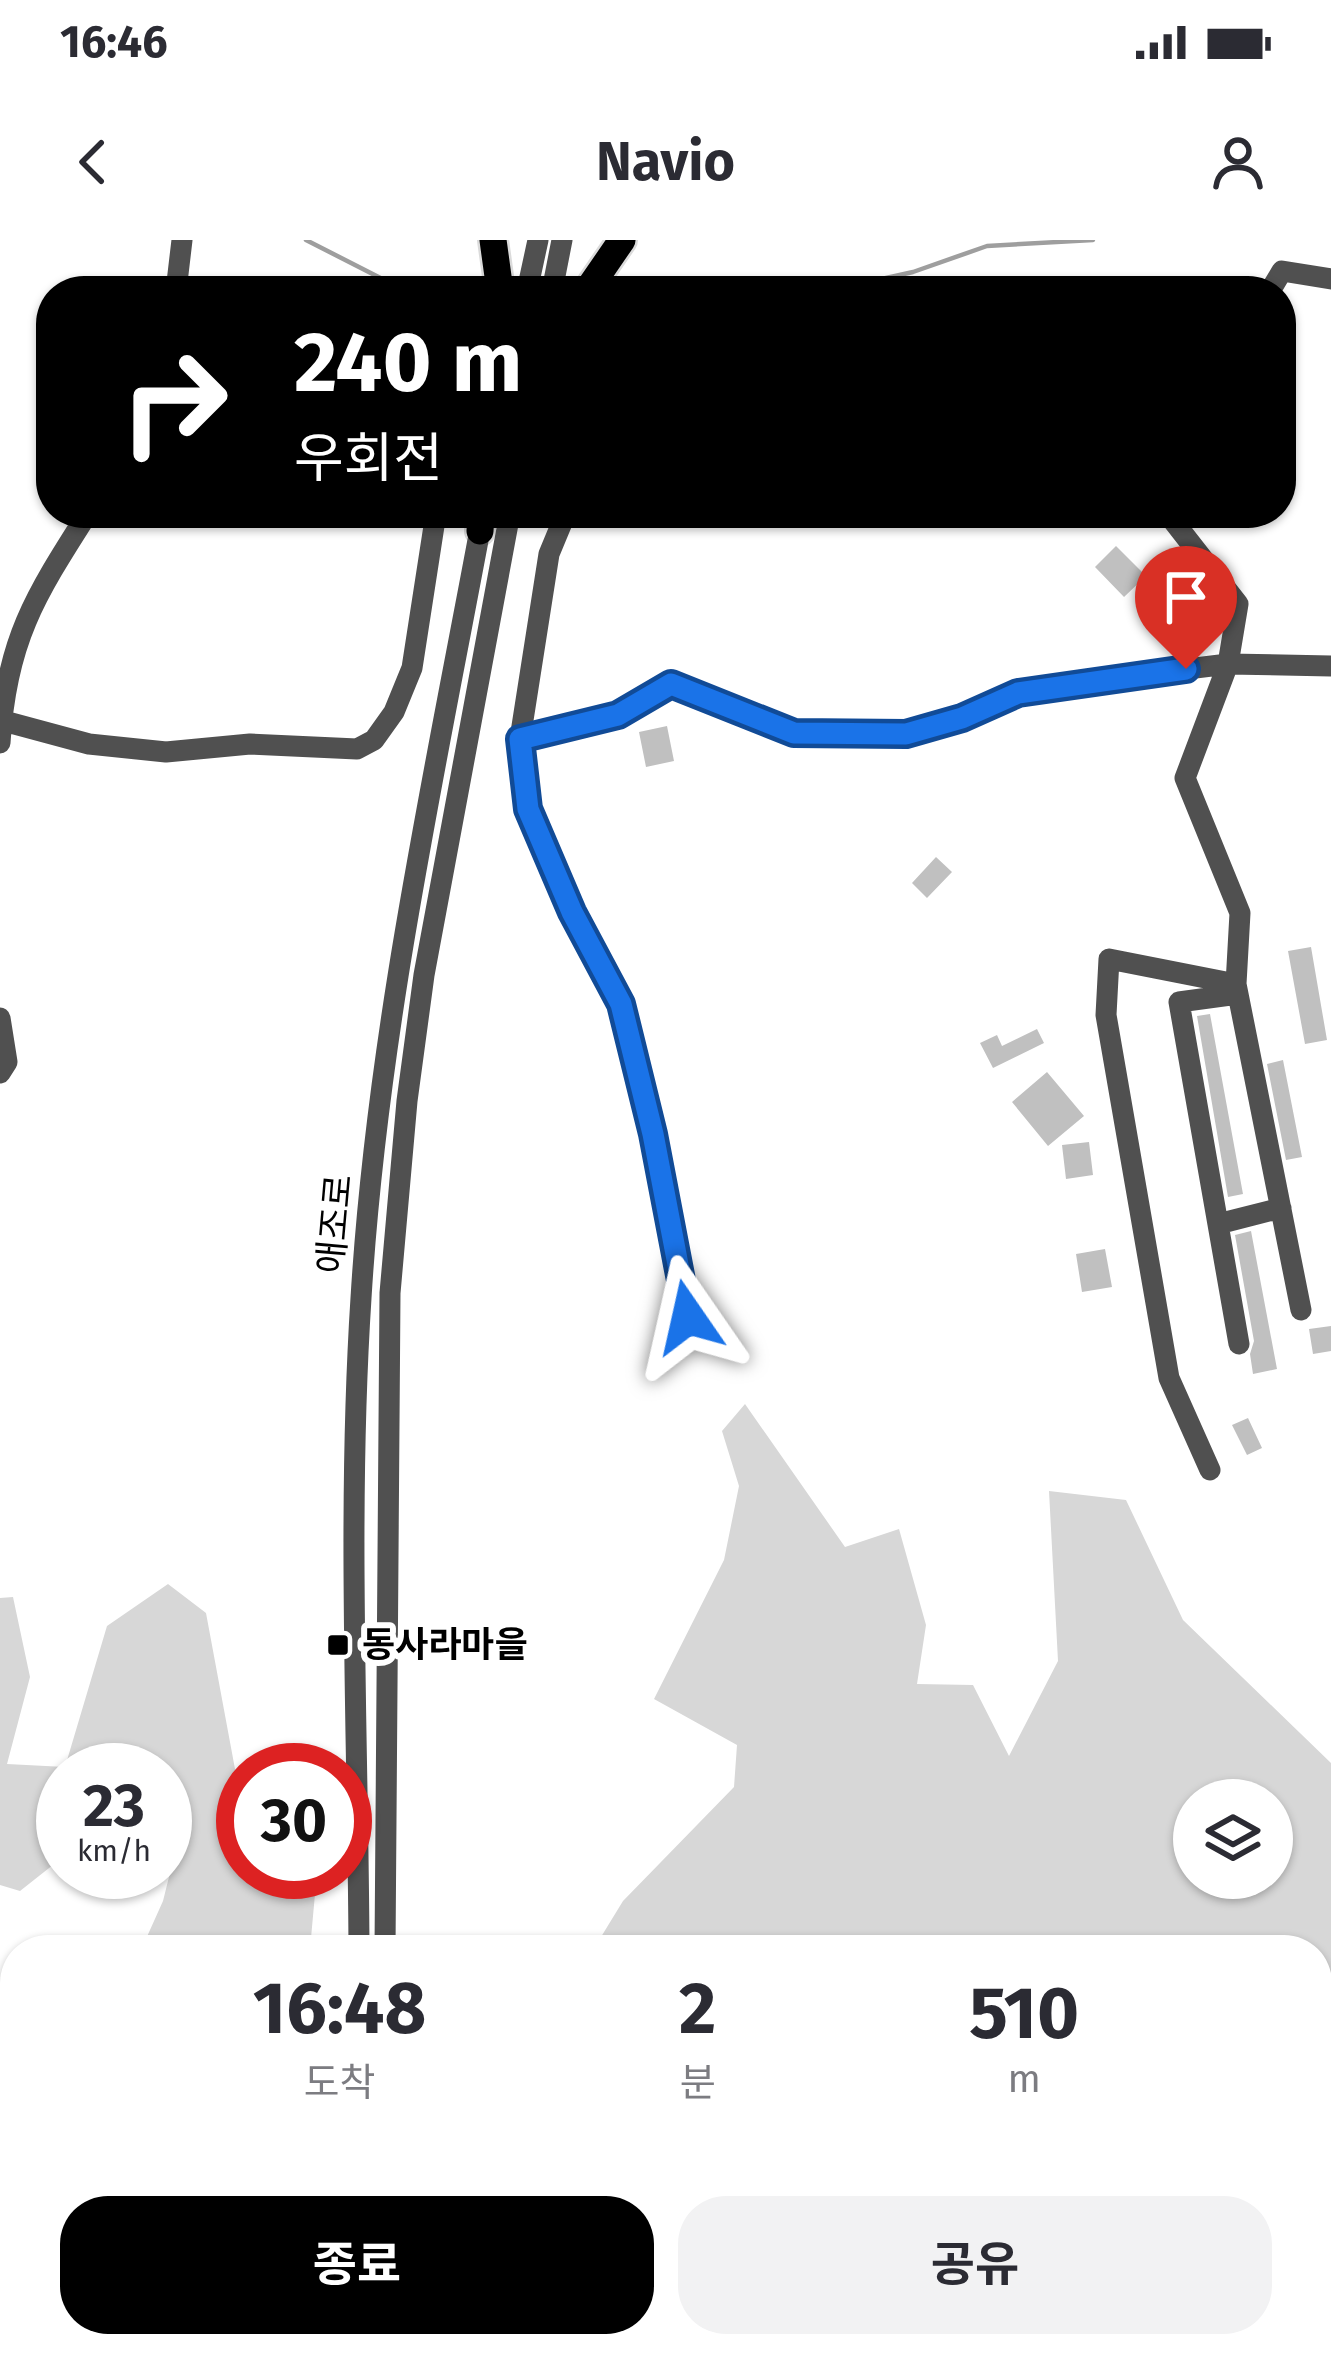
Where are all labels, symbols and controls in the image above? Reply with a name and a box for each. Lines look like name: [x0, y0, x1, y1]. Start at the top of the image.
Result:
text: 16:46: [60, 15, 168, 69]
icon: back: [60, 129, 126, 195]
icon: person: [1205, 129, 1271, 195]
text: Navio: [596, 130, 735, 194]
text: 240 m: [294, 312, 522, 413]
icon: right: [96, 324, 252, 480]
text: 우회전: [294, 427, 443, 491]
pin: [1135, 546, 1237, 669]
icon: arrive: [1153, 564, 1219, 630]
street label: 애조로: [309, 1173, 361, 1275]
position arrow: [625, 1254, 751, 1380]
place label: 동사라마을: [362, 1623, 528, 1667]
marker: 동사라마을: [325, 1632, 351, 1658]
speed limit sign: 30: [216, 1743, 372, 1899]
text: 23: [83, 1770, 145, 1842]
map controls: [1173, 1779, 1293, 1899]
button: layers: [1173, 1779, 1293, 1899]
text: km/h: [77, 1833, 151, 1869]
text: 16:48: [253, 1966, 426, 2052]
text: 2: [679, 1966, 716, 2052]
text: 510: [969, 1971, 1079, 2057]
text: m: [1007, 2056, 1041, 2102]
text: 도착: [304, 2060, 375, 2106]
text: 분: [680, 2060, 716, 2106]
button: 종료: [60, 2196, 654, 2334]
button: 공유: [678, 2196, 1272, 2334]

